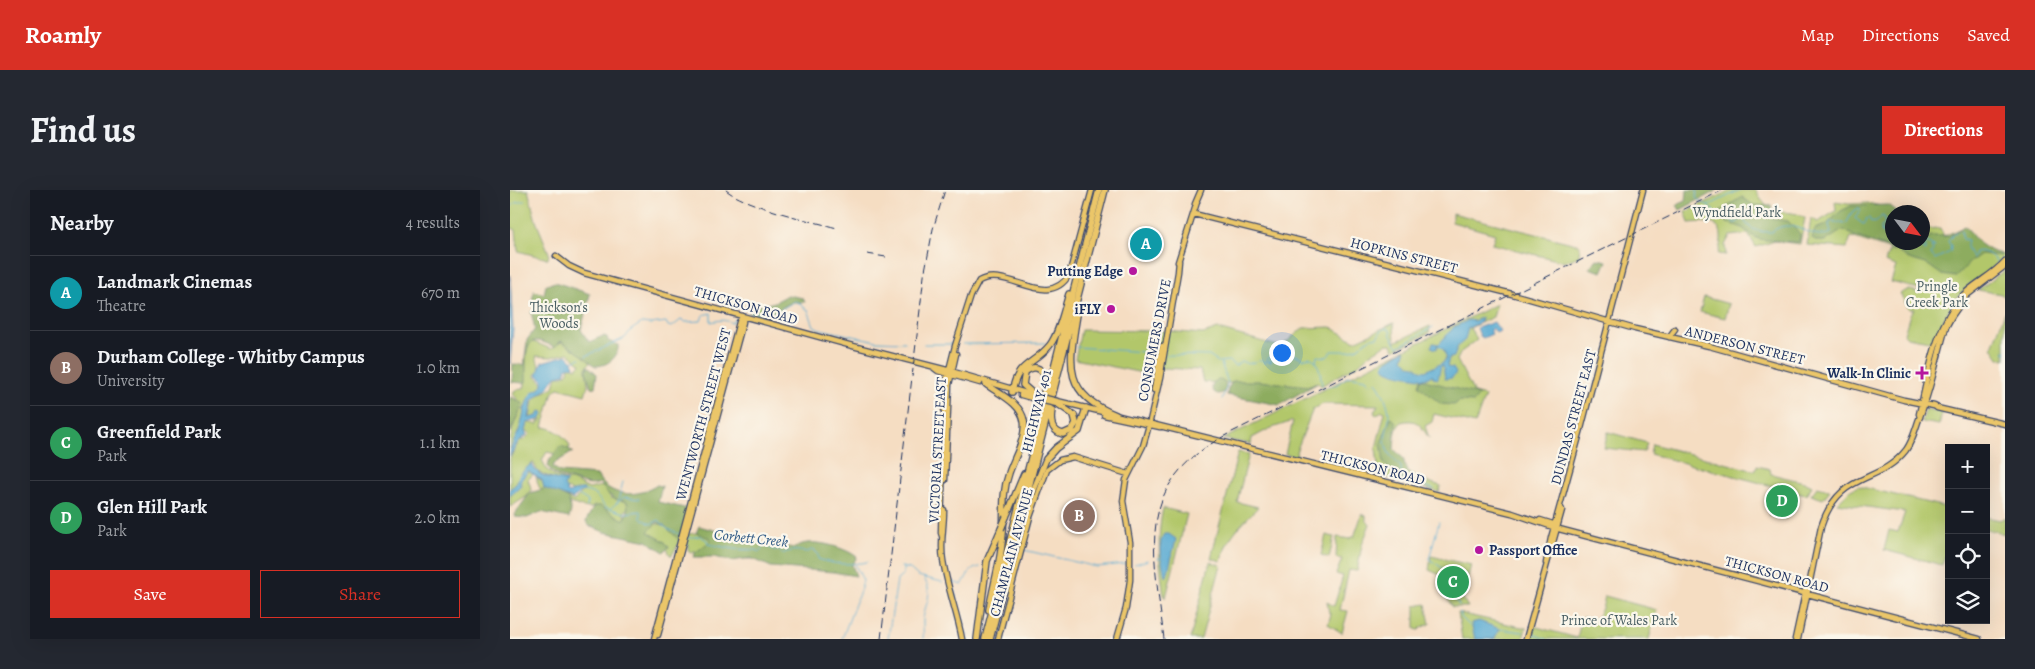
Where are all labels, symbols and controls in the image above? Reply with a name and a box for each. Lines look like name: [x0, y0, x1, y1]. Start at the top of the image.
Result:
text: Roamly: [25, 19, 101, 51]
text: Map: [1801, 23, 1834, 47]
text: Directions: [1862, 23, 1939, 47]
text: Saved: [1967, 23, 2010, 47]
text: Find us: [30, 106, 136, 154]
button: Directions: [1882, 106, 2005, 154]
park label: Wyndfield Park: [1692, 203, 1781, 222]
north arrow: [1885, 205, 1930, 250]
text: Nearby: [50, 209, 113, 237]
text: 4 results: [406, 212, 460, 234]
pin: A: [1130, 225, 1162, 263]
street label: HOPKINS STREET: [1348, 233, 1460, 278]
place label: Putting Edge: [1047, 262, 1124, 281]
marker: Putting Edge: [1127, 265, 1139, 277]
text: Landmark Cinemas: [97, 269, 252, 295]
street label: CONSUMERS DRIVE: [1133, 277, 1176, 403]
park label: Pringle Creek Park: [1906, 277, 1968, 312]
text: A: [61, 282, 71, 304]
text: 670 m: [421, 282, 460, 304]
street label: THICKSON ROAD: [692, 282, 800, 329]
text: Theatre: [97, 295, 146, 317]
park label: Thickson's Woods: [530, 298, 588, 333]
place label: iFLY: [1075, 300, 1102, 319]
marker: iFLY: [1105, 303, 1117, 315]
street label: ANDERSON STREET: [1682, 321, 1807, 370]
street label: WENTWORTH STREET WEST: [671, 326, 736, 503]
your location: [1269, 340, 1295, 366]
text: Durham College - Whitby Campus: [97, 344, 365, 370]
street label: DUNDAS STREET EAST: [1546, 347, 1601, 487]
text: B: [61, 357, 71, 379]
text: 1.0 km: [417, 357, 460, 379]
place label: Walk-In Clinic: [1826, 364, 1911, 383]
marker: Walk-In Clinic: [1915, 366, 1929, 380]
street label: HIGHWAY 401: [1017, 368, 1056, 454]
text: University: [97, 370, 164, 392]
street label: VICTORIA STREET EAST: [924, 376, 951, 524]
text: Greenfield Park: [97, 419, 221, 445]
text: C: [61, 432, 71, 454]
text: 1.1 km: [420, 432, 460, 454]
map controls: [1945, 444, 1990, 624]
button: +: [1945, 444, 1990, 489]
text: Park: [97, 445, 127, 467]
street label: THICKSON ROAD: [1319, 445, 1427, 490]
pin: D: [1766, 482, 1798, 520]
street label: CHAMPLAIN AVENUE: [985, 486, 1038, 619]
button: −: [1945, 489, 1990, 534]
text: Glen Hill Park: [97, 494, 207, 520]
pin: B: [1063, 497, 1095, 535]
text: D: [60, 507, 72, 529]
text: 2.0 km: [415, 507, 460, 529]
text: Park: [97, 520, 127, 542]
water label: Corbett Creek: [713, 524, 789, 552]
button: locate: [1945, 534, 1990, 579]
place label: Passport Office: [1489, 541, 1578, 560]
marker: Passport Office: [1473, 544, 1485, 556]
street label: THICKSON ROAD: [1723, 551, 1831, 598]
pin: C: [1437, 563, 1469, 601]
button: Save: [50, 570, 250, 618]
button: Share: [260, 570, 460, 618]
button: layers: [1945, 579, 1990, 624]
park label: Prince of Wales Park: [1561, 611, 1677, 630]

